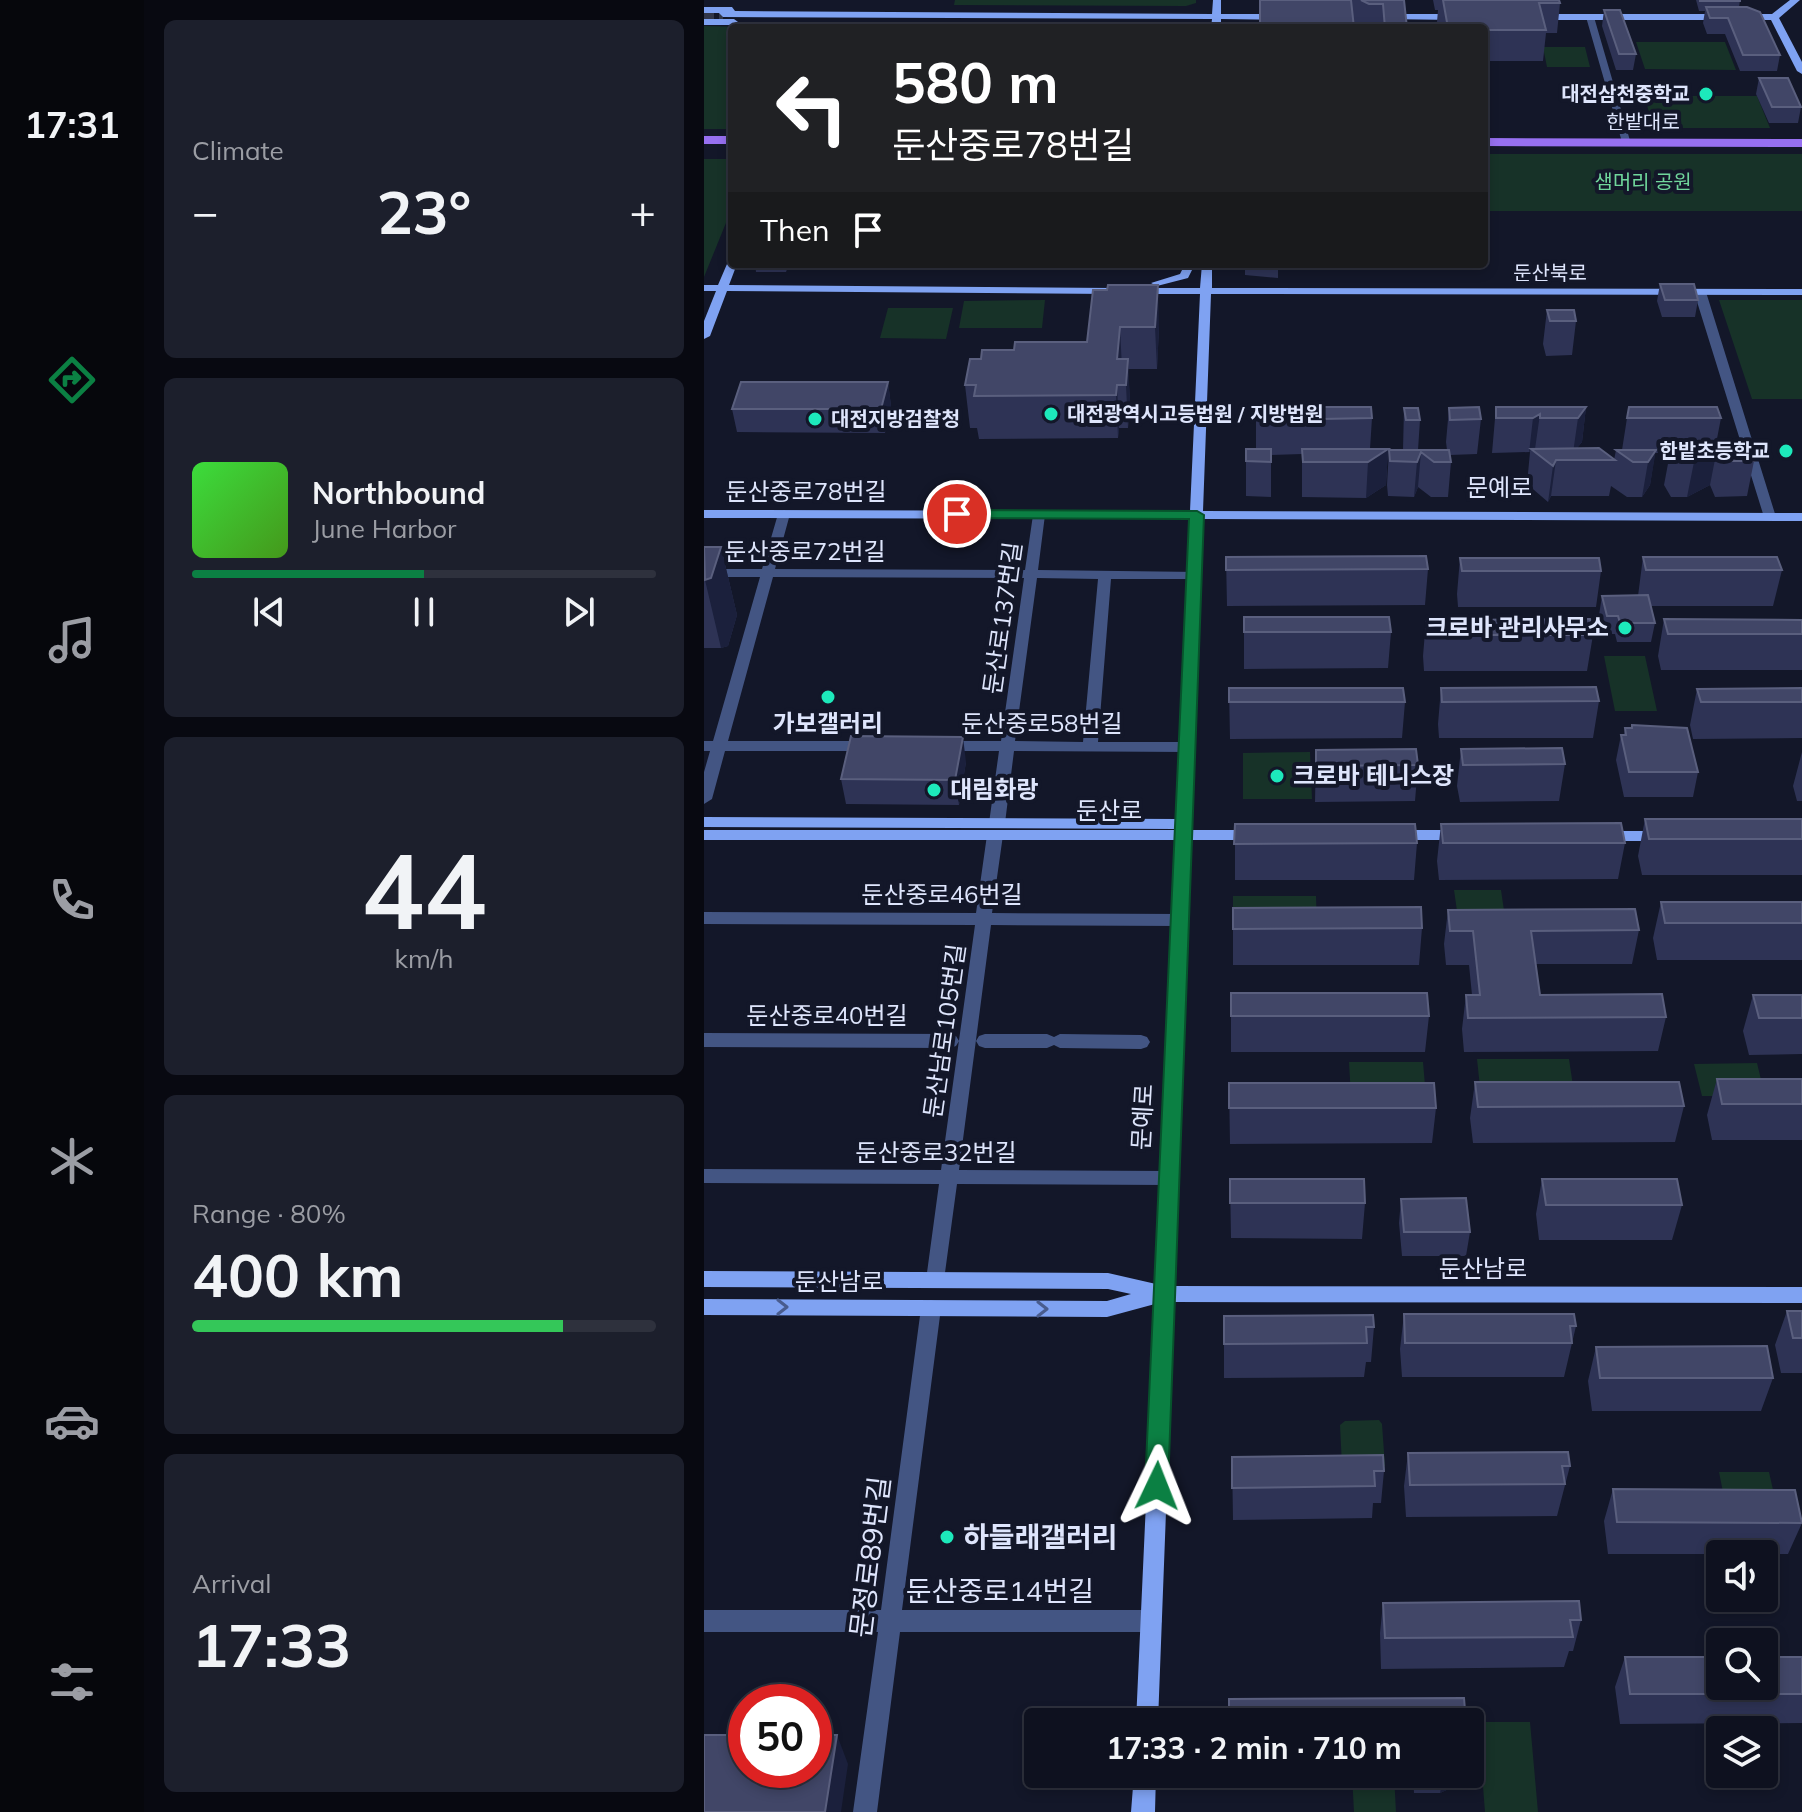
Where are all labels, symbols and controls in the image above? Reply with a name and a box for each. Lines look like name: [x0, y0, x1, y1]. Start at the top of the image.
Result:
text: 580 m: [892, 47, 1059, 117]
icon: left: [760, 56, 864, 160]
place label: 대전삼천중학교: [1561, 81, 1690, 106]
marker: 대전삼천중학교: [1697, 85, 1715, 103]
text: 17:31: [24, 102, 120, 147]
street label: 한밭대로: [1606, 109, 1680, 134]
text: 둔산중로78번길: [892, 122, 1134, 167]
text: Climate: [192, 134, 284, 167]
park label: 샘머리 공원: [1594, 169, 1692, 194]
text: 23°: [377, 174, 471, 249]
text: −: [192, 184, 218, 239]
text: +: [630, 184, 656, 239]
icon: arrive: [846, 208, 890, 252]
text: Then: [760, 211, 830, 249]
street label: 둔산북로: [1513, 260, 1587, 285]
icon: directions: [44, 352, 100, 408]
place label: 대전광역시고등법원 / 지방법원: [1067, 401, 1323, 426]
marker: 대전광역시고등법원 / 지방법원: [1042, 405, 1060, 423]
place label: 대전지방검찰청: [831, 406, 960, 431]
marker: 대전지방검찰청: [806, 410, 824, 428]
place label: 한밭초등학교: [1660, 438, 1770, 463]
marker: 한밭초등학교: [1777, 442, 1795, 460]
street label: 문예로: [1466, 472, 1532, 502]
text: Northbound: [312, 474, 485, 512]
street label: 둔산중로78번길: [725, 476, 887, 506]
pin: [923, 480, 991, 548]
icon: arrive: [935, 492, 979, 536]
text: June Harbor: [312, 512, 457, 545]
street label: 둔산중로72번길: [724, 536, 886, 566]
street label: 둔산로137번길: [976, 540, 1028, 696]
icon: previous: [247, 590, 291, 634]
icon: pause: [402, 590, 446, 634]
icon: next: [557, 590, 601, 634]
icon: music: [44, 612, 100, 668]
place label: 크로바 관리사무소: [1426, 612, 1609, 642]
marker: 크로바 관리사무소: [1616, 619, 1634, 637]
marker: 가보갤러리: [819, 688, 837, 706]
place label: 가보갤러리: [773, 708, 883, 738]
street label: 둔산중로58번길: [961, 708, 1123, 738]
place label: 크로바 테니스장: [1293, 760, 1454, 790]
marker: 크로바 테니스장: [1268, 767, 1286, 785]
place label: 대림화랑: [950, 774, 1038, 804]
marker: 대림화랑: [925, 781, 943, 799]
street label: 둔산로: [1076, 795, 1142, 825]
text: 44: [362, 824, 486, 955]
icon: phone: [44, 872, 100, 928]
street label: 둔산중로46번길: [861, 879, 1023, 909]
text: km/h: [395, 942, 453, 975]
street label: 둔산남로105번길: [917, 942, 971, 1120]
street label: 둔산중로40번길: [746, 1000, 908, 1030]
street label: 문예로: [1125, 1083, 1159, 1151]
icon: climate: [44, 1133, 100, 1189]
street label: 둔산중로32번길: [855, 1137, 1017, 1167]
text: Range · 80%: [192, 1197, 346, 1230]
text: 400 km: [192, 1237, 404, 1312]
street label: 둔산남로: [1439, 1253, 1527, 1283]
street label: 둔산남로: [795, 1266, 883, 1296]
one-way arrow: [776, 1299, 789, 1316]
one-way arrow: [1036, 1300, 1049, 1318]
icon: car: [44, 1393, 100, 1449]
position arrow: [1115, 1444, 1199, 1528]
street label: 문정로89번길: [842, 1474, 897, 1640]
place label: 하들래갤러리: [963, 1519, 1118, 1554]
marker: 하들래갤러리: [938, 1528, 956, 1546]
map controls: [1706, 1540, 1778, 1788]
button: sound: [1706, 1540, 1778, 1612]
text: Arrival: [192, 1567, 272, 1600]
street label: 둔산중로14번길: [906, 1573, 1094, 1608]
text: 17:33: [192, 1607, 351, 1682]
button: search: [1706, 1628, 1778, 1700]
icon: filters: [44, 1654, 100, 1710]
speed limit sign: 50: [728, 1684, 832, 1788]
button: layers: [1706, 1716, 1778, 1788]
text: 17:33 · 2 min · 710 m: [1106, 1729, 1402, 1767]

